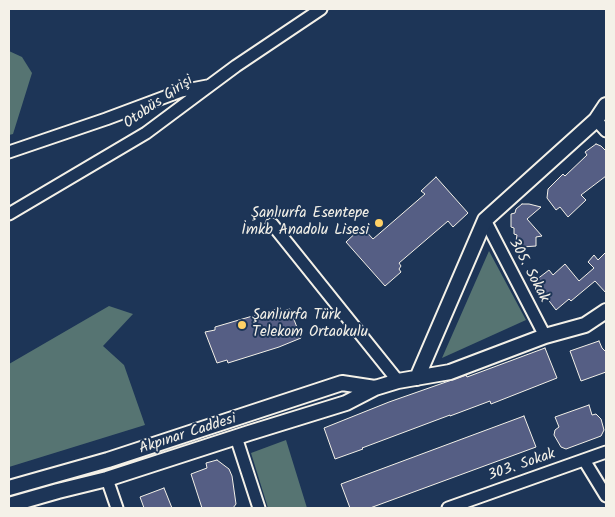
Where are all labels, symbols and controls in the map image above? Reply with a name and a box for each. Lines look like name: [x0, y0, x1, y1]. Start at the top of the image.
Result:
street label: Otobüs Girişi: [121, 73, 197, 133]
place label: Şanlıurfa Esentepe İmkb Anadolu Lisesi: [241, 205, 369, 240]
marker: Şanlıurfa Esentepe İmkb Anadolu Lisesi: [373, 217, 385, 229]
street label: 305. Sokak: [504, 236, 552, 306]
place label: Şanlıurfa Türk Telekom Ortaokulu: [252, 307, 368, 342]
marker: Şanlıurfa Türk Telekom Ortaokulu: [236, 319, 248, 331]
street label: Akpınar Caddesi: [137, 411, 239, 459]
street label: 303. Sokak: [486, 446, 558, 486]

